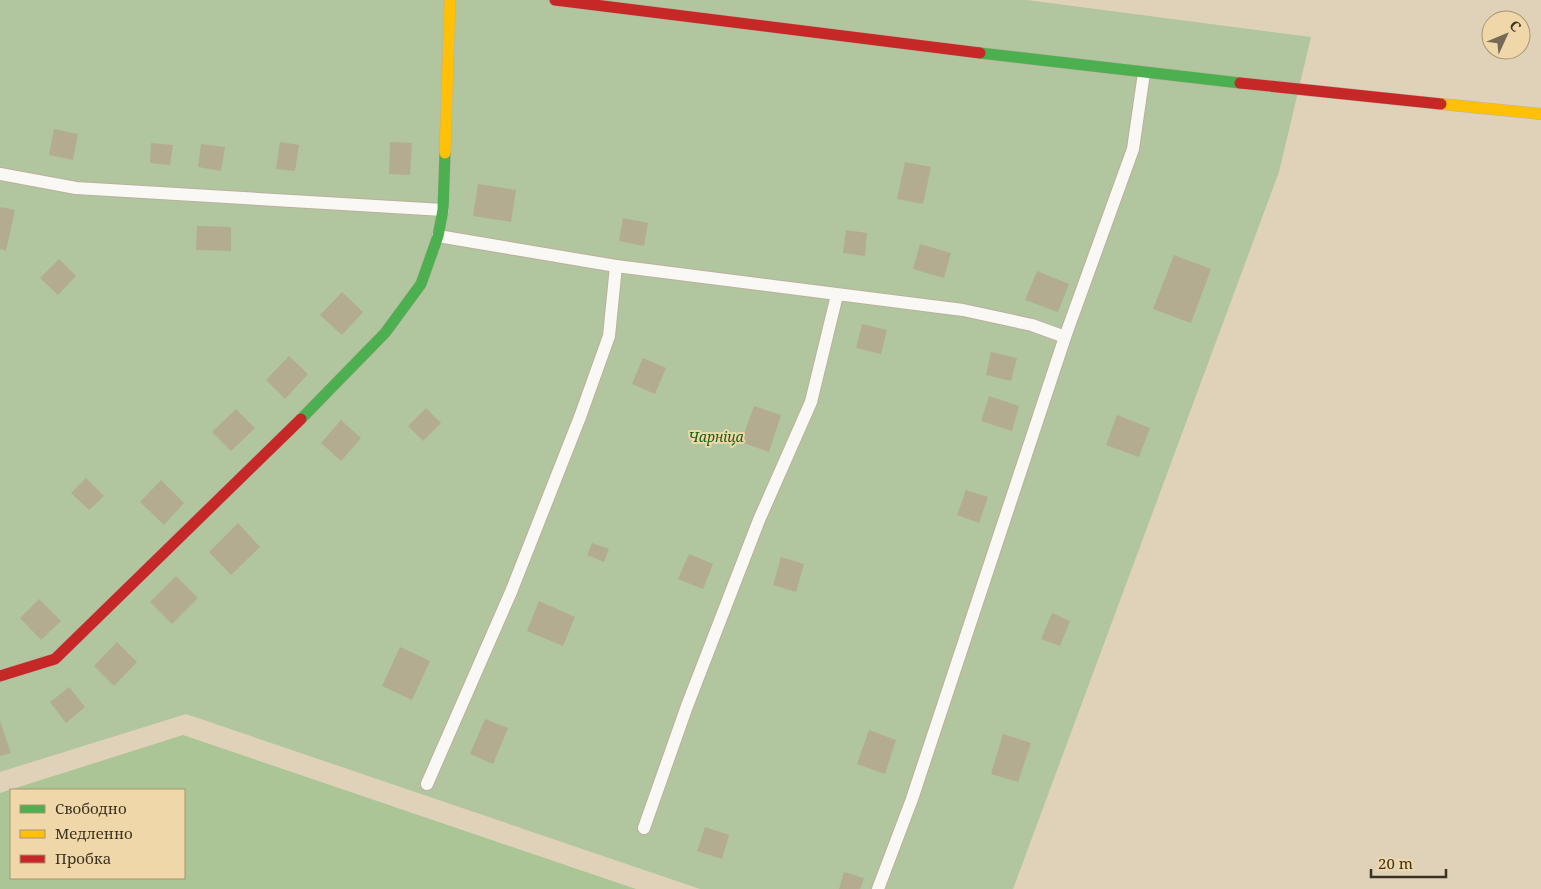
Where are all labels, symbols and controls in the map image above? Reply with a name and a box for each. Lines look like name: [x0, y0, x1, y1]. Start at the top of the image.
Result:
north arrow: [1481, 10, 1531, 60]
text: С: [1506, 16, 1526, 36]
park label: Чарніца: [688, 427, 744, 446]
legend: [10, 789, 185, 879]
text: Свободно: [55, 798, 127, 818]
text: Медленно: [55, 823, 133, 843]
scale bar: [1371, 846, 1446, 878]
text: Пробка: [55, 848, 111, 868]
text: 20 m: [1378, 853, 1413, 873]

